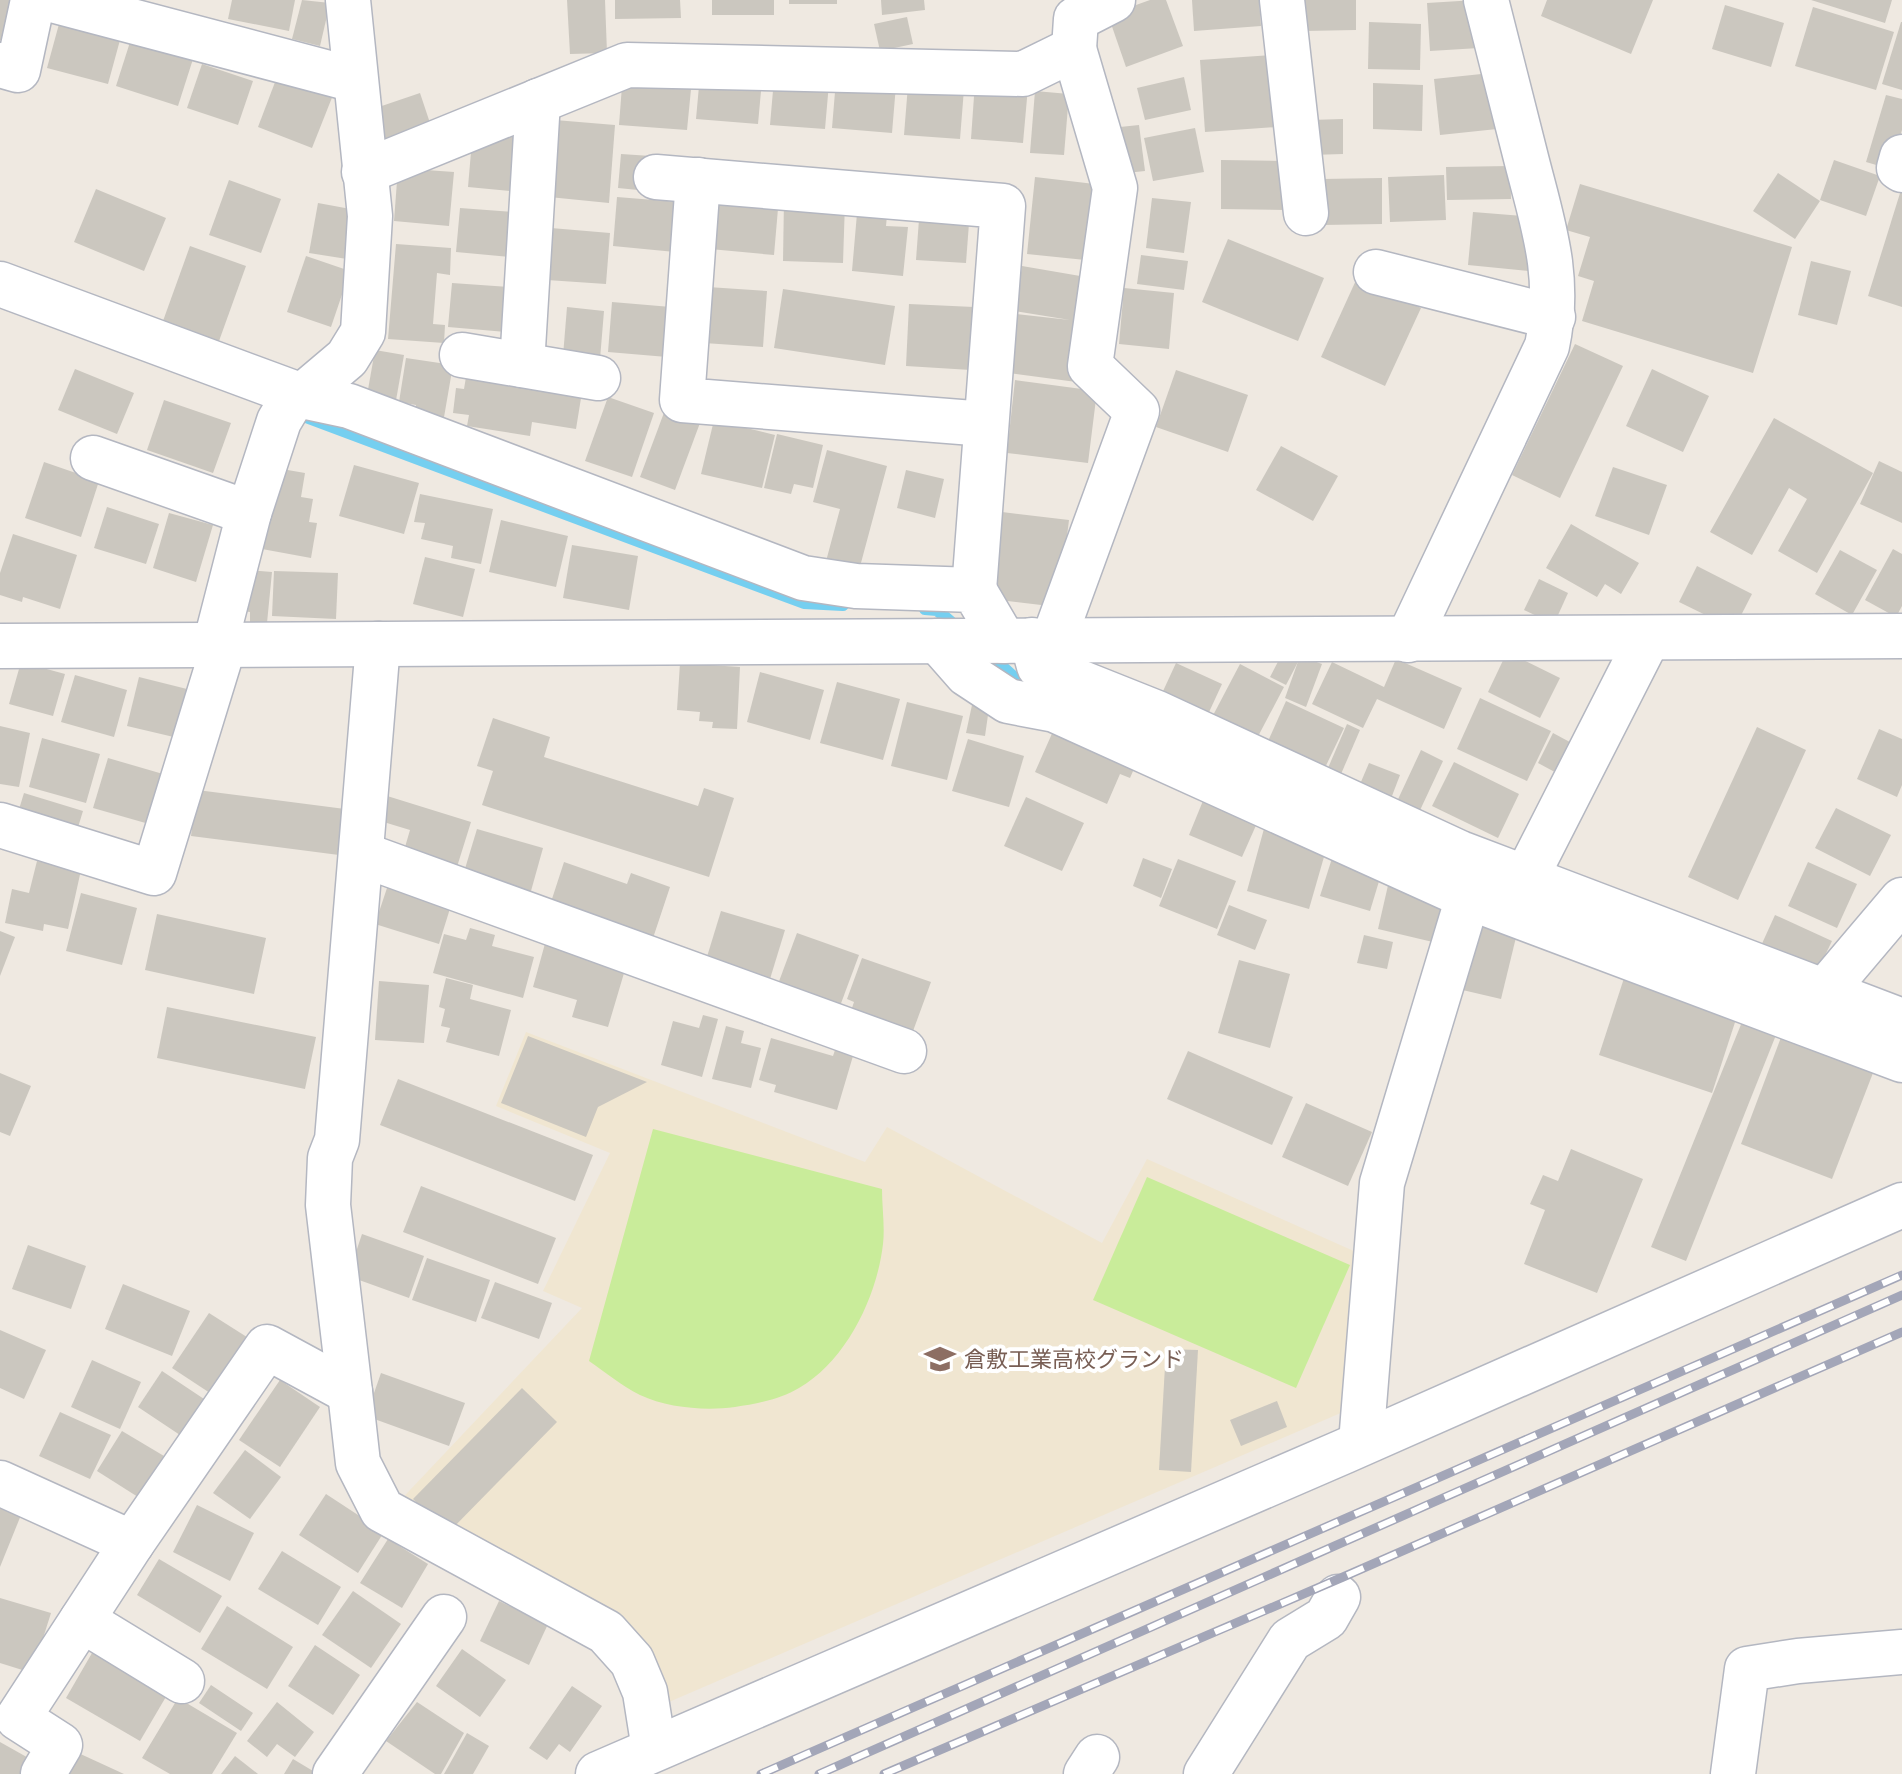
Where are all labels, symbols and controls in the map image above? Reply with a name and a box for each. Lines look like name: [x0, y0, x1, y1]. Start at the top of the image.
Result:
school or university icon: 倉敷工業高校グランド: [923, 1342, 957, 1376]
place label: 倉敷工業高校グランド: [964, 1345, 1184, 1372]

